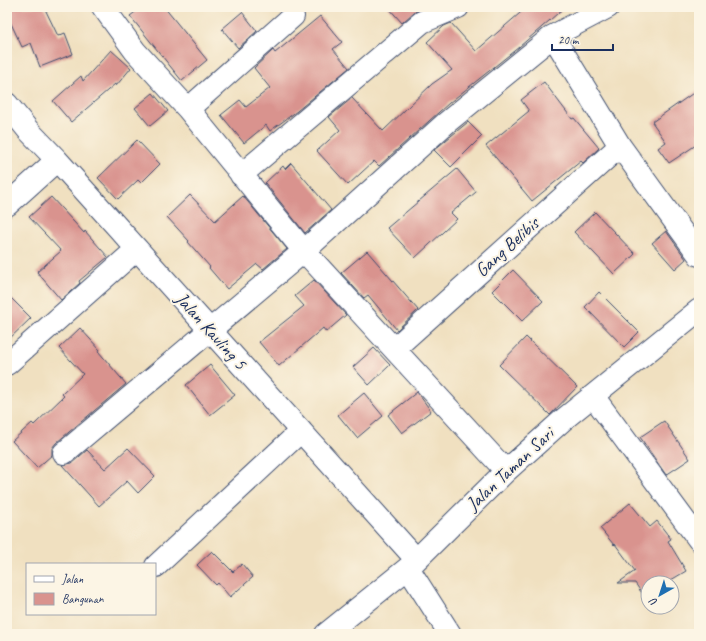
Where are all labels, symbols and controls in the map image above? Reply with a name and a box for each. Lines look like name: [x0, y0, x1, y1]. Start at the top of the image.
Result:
scale bar: [552, 26, 613, 52]
text: 20 m: [558, 32, 580, 48]
street label: Gang Belibis: [470, 211, 545, 282]
street label: Jalan Kavling 5: [169, 287, 253, 376]
street label: Jalan Taman Sari: [460, 421, 561, 516]
legend: [26, 563, 156, 615]
text: Jalan: [61, 571, 84, 587]
north arrow: [640, 575, 680, 615]
text: Bangunan: [62, 591, 104, 607]
text: U: [645, 594, 660, 610]

